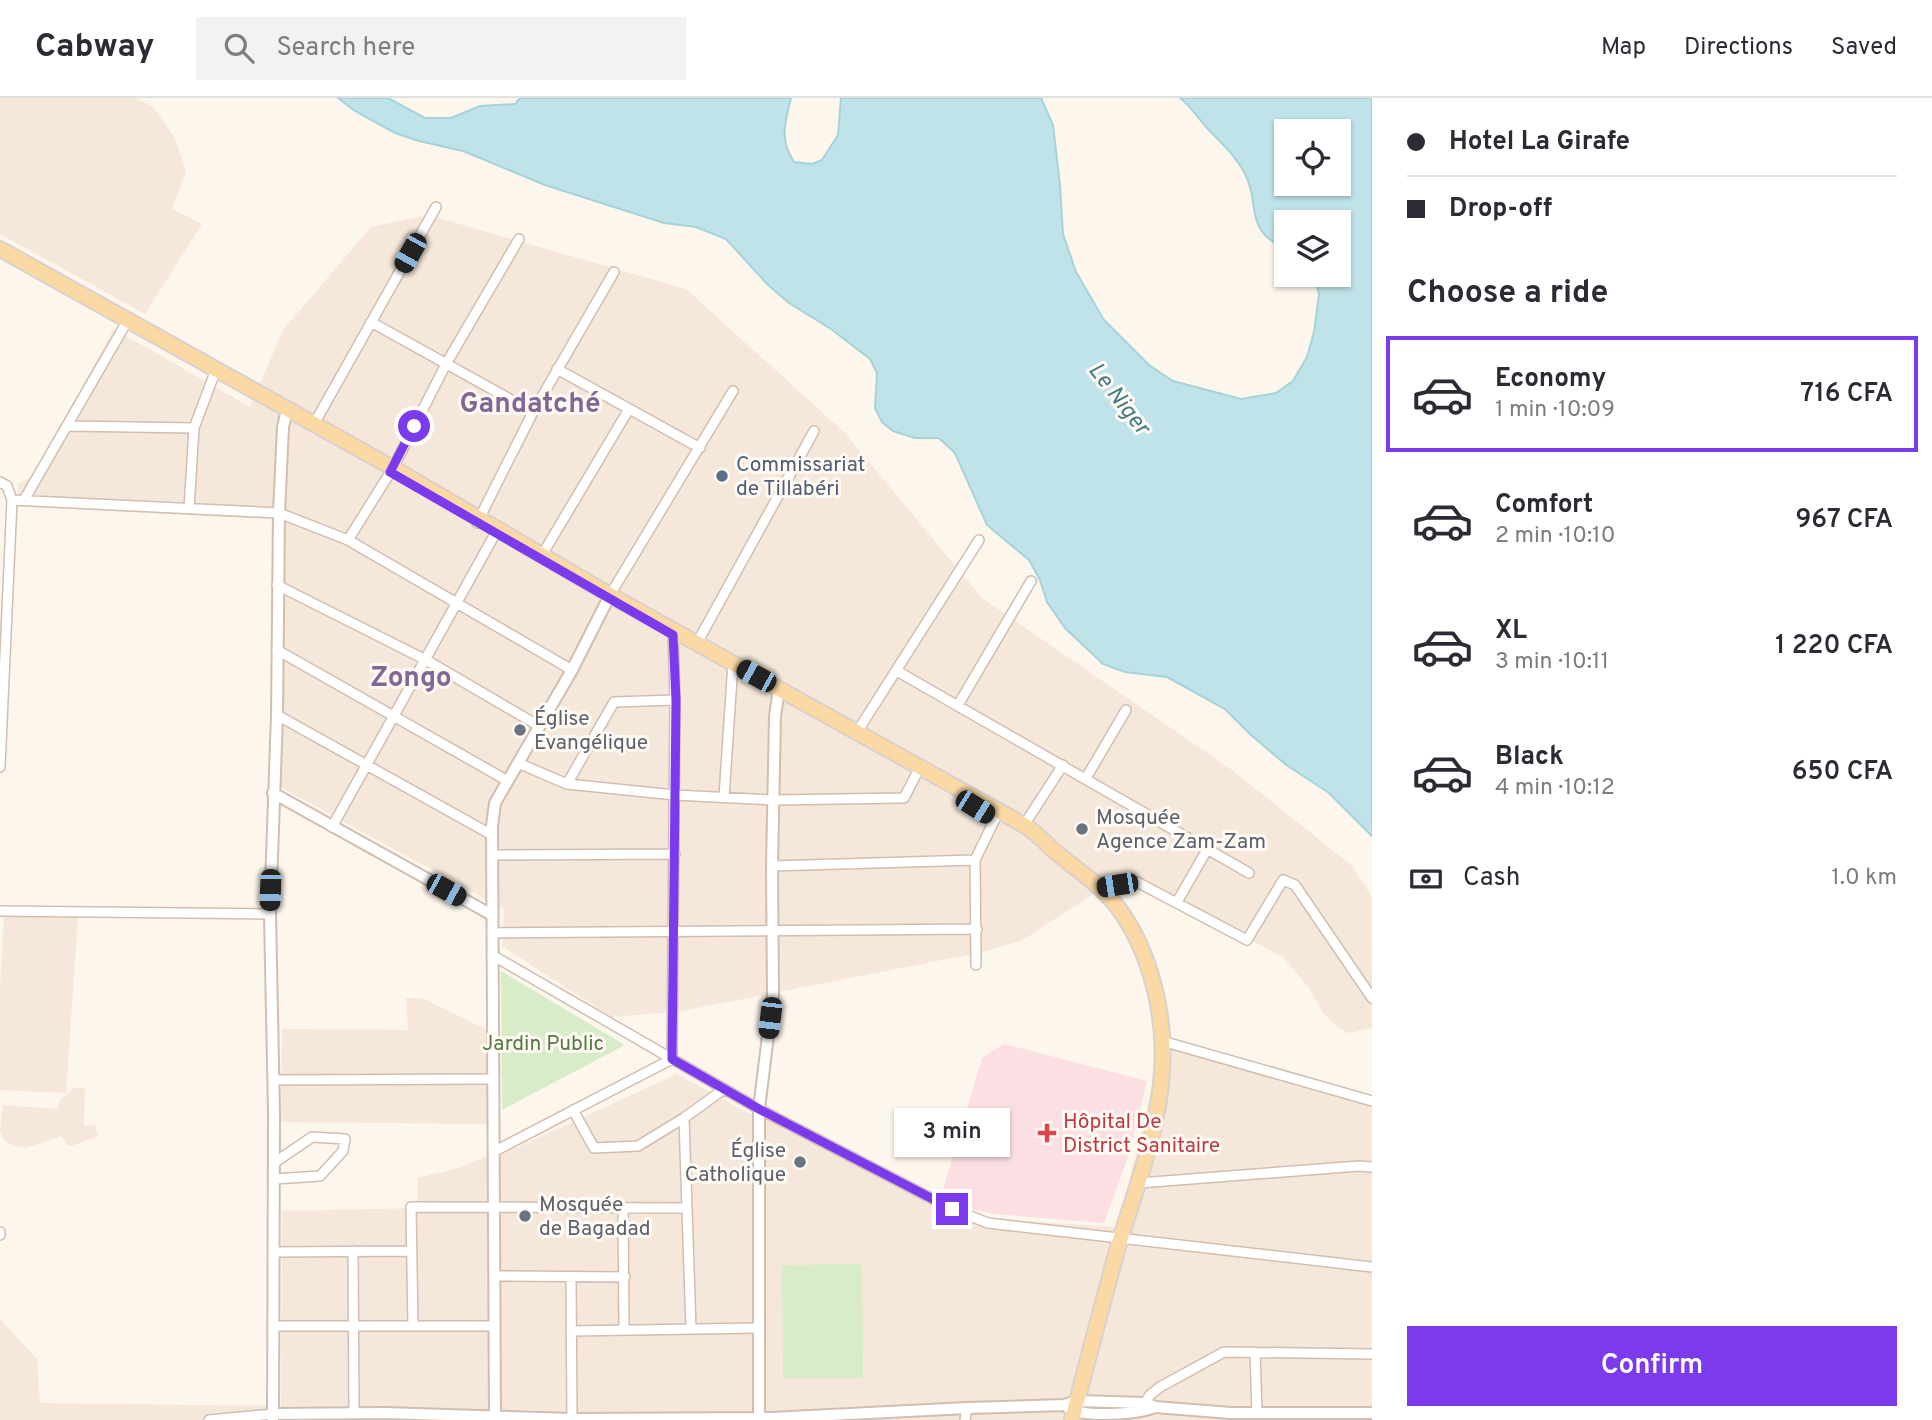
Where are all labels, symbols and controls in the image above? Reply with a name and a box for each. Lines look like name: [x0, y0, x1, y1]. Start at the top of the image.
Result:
search box: [196, 17, 686, 80]
text: Cabway: [35, 27, 154, 69]
icon: search: [220, 29, 258, 67]
text: Search here: [276, 32, 415, 65]
text: Map: [1601, 33, 1646, 63]
text: Directions: [1684, 33, 1793, 63]
text: Saved: [1831, 33, 1897, 63]
map controls: [1274, 119, 1351, 287]
button: locate: [1274, 119, 1351, 196]
text: Hotel La Girafe: [1449, 126, 1630, 159]
text: Drop-off: [1449, 193, 1552, 226]
button: layers: [1274, 210, 1351, 287]
car: [391, 230, 430, 276]
text: Choose a ride: [1407, 274, 1608, 314]
water label: Le Niger: [1081, 358, 1157, 443]
icon: car: [1411, 363, 1474, 426]
text: Economy: [1495, 363, 1606, 396]
text: 716 CFA: [1800, 378, 1893, 411]
district label: Gandatché: [459, 387, 601, 423]
text: 1 min · 10:09: [1495, 396, 1615, 425]
route start: [398, 410, 430, 442]
place label: Commissariat de Tillabéri: [736, 452, 865, 503]
marker: Commissariat de Tillabéri: [714, 468, 730, 484]
icon: car: [1411, 489, 1474, 552]
text: Comfort: [1495, 489, 1593, 522]
text: 967 CFA: [1795, 504, 1893, 537]
text: 2 min · 10:10: [1495, 522, 1615, 551]
icon: car: [1411, 615, 1474, 678]
text: XL: [1495, 615, 1527, 648]
text: 1 220 CFA: [1775, 630, 1893, 663]
text: 3 min · 10:11: [1495, 648, 1609, 677]
car: [733, 657, 780, 695]
district label: Zongo: [370, 661, 452, 697]
place label: Église Evangélique: [534, 705, 648, 757]
marker: Église Evangélique: [512, 722, 528, 738]
icon: car: [1411, 741, 1474, 804]
text: Black: [1495, 741, 1564, 774]
text: 650 CFA: [1792, 756, 1893, 789]
text: 4 min · 10:12: [1495, 774, 1615, 803]
car: [952, 787, 999, 827]
place label: Mosquée Agence Zam-Zam: [1096, 805, 1266, 856]
marker: Mosquée Agence Zam-Zam: [1074, 821, 1090, 837]
icon: cash: [1407, 860, 1445, 898]
text: Cash: [1463, 862, 1520, 895]
text: 1.0 km: [1831, 864, 1897, 893]
car: [259, 869, 282, 911]
car: [423, 871, 470, 909]
car: [1095, 871, 1140, 899]
car: [758, 996, 783, 1040]
park label: Jardin Public: [482, 1031, 604, 1058]
callout: 3 min: [894, 1108, 1010, 1156]
place label: Hôpital De District Sanitaire: [1063, 1109, 1220, 1160]
text: 3 min: [922, 1118, 982, 1147]
marker: Hôpital De District Sanitaire: [1037, 1123, 1057, 1143]
place label: Église Catholique: [685, 1137, 786, 1189]
marker: Église Catholique: [792, 1154, 808, 1170]
place label: Mosquée de Bagadad: [539, 1192, 651, 1243]
route end: [936, 1193, 968, 1225]
marker: Mosquée de Bagadad: [517, 1208, 533, 1224]
button: Confirm: [1407, 1326, 1897, 1406]

